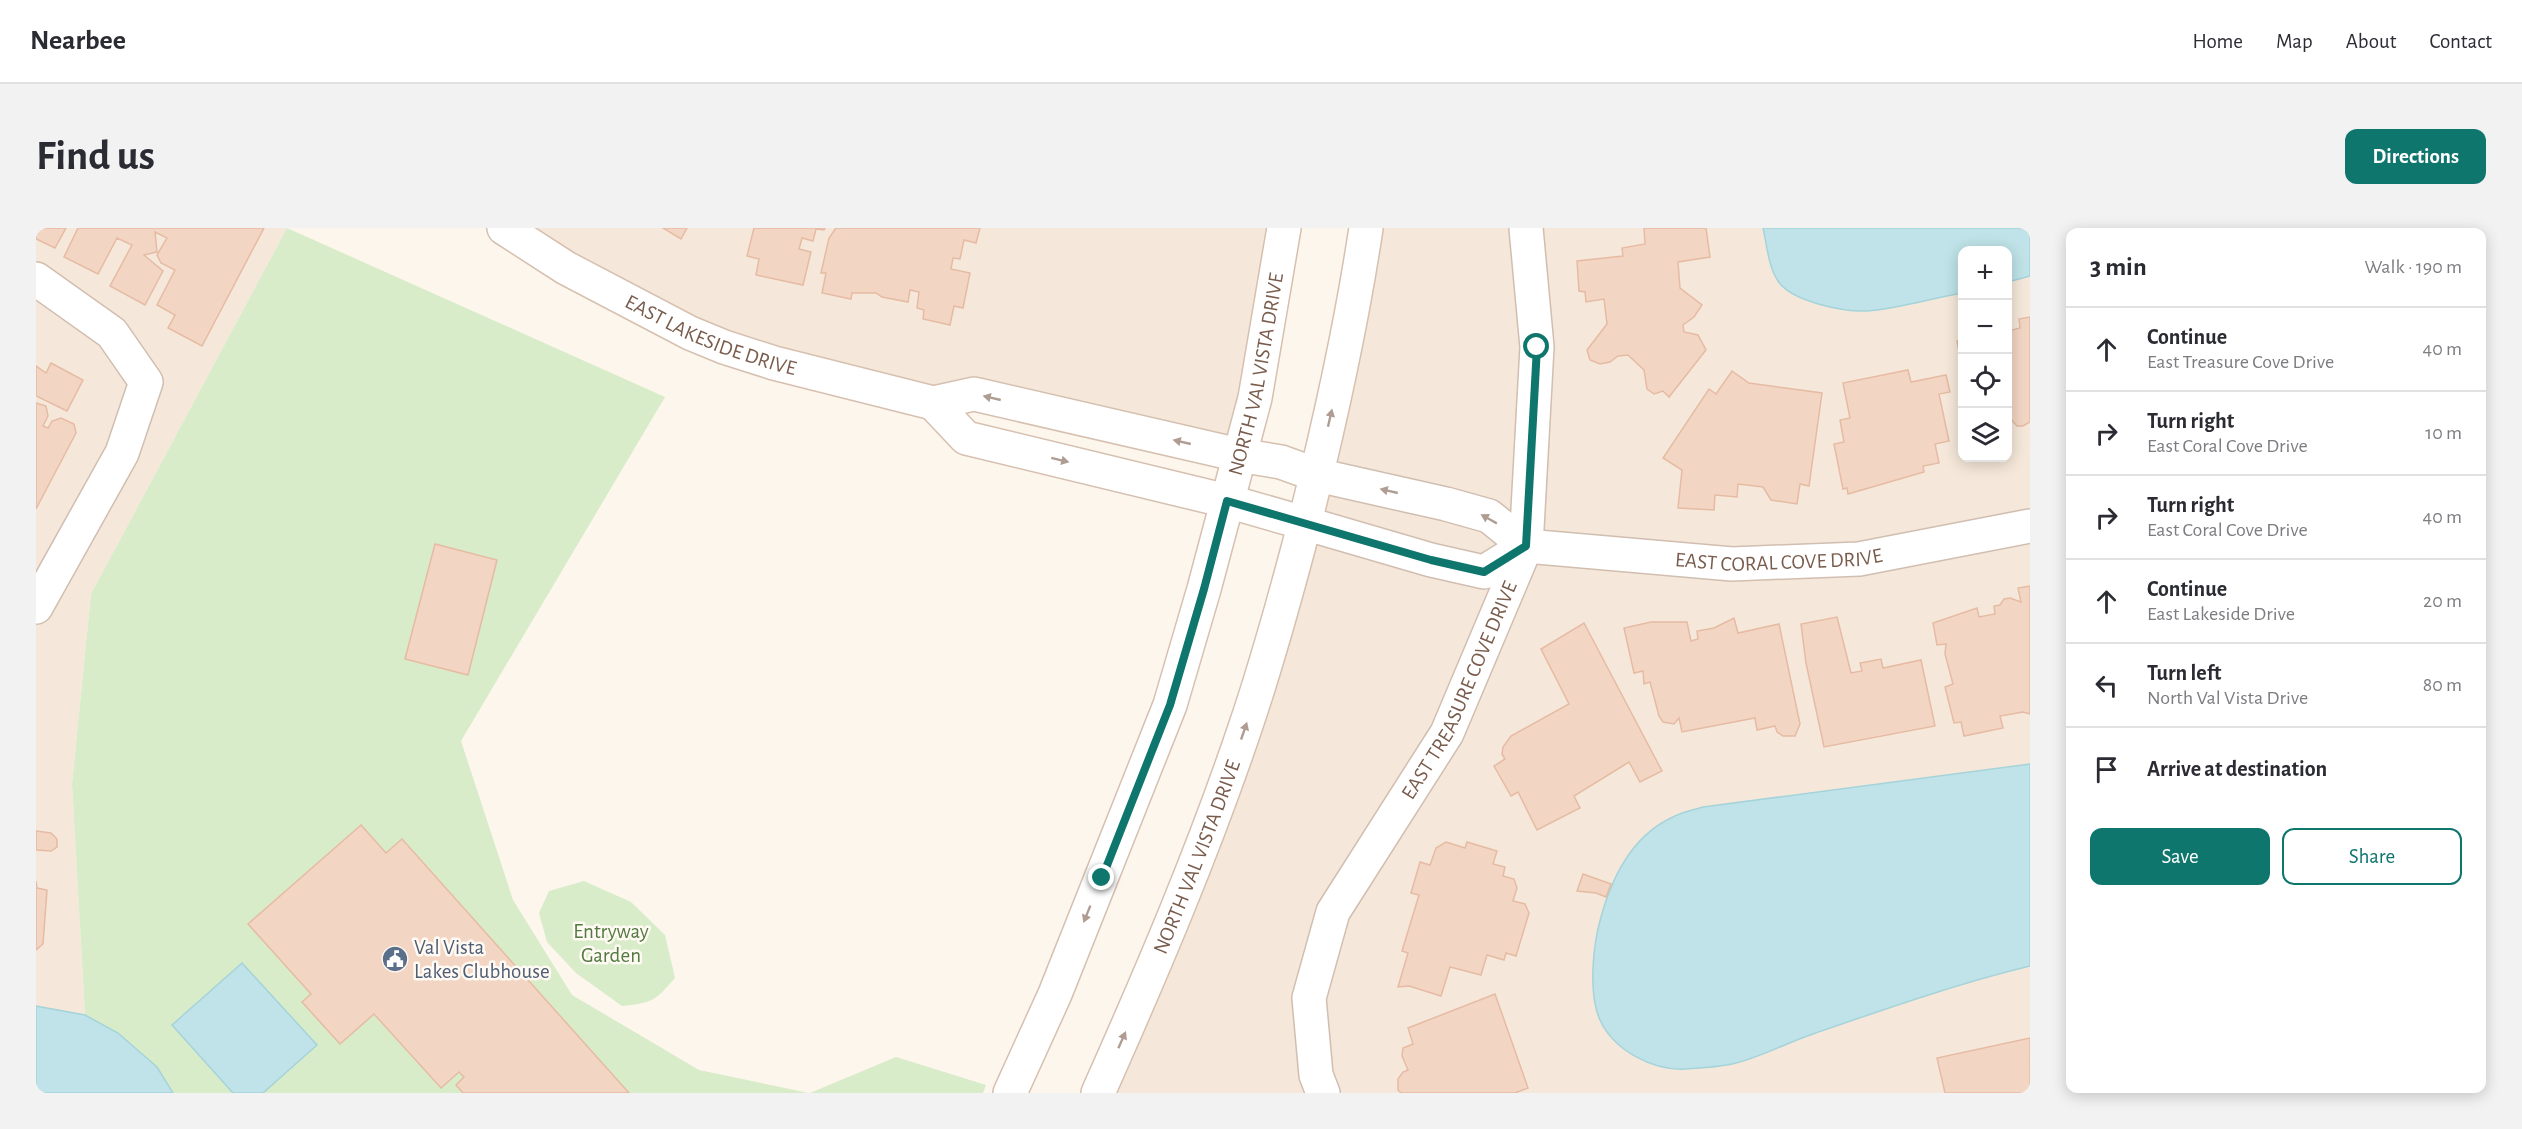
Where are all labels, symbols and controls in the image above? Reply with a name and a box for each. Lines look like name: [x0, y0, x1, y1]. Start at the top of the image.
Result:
text: Nearbee: [30, 27, 126, 55]
text: Home: [2192, 31, 2243, 52]
text: Map: [2276, 31, 2313, 52]
text: About: [2346, 31, 2396, 52]
text: Contact: [2429, 31, 2492, 52]
button: Directions: [2345, 129, 2486, 184]
text: Find us: [36, 135, 155, 177]
map controls: [1958, 246, 2012, 462]
button: +: [1958, 246, 2012, 300]
text: 3 min: [2090, 254, 2147, 280]
text: Walk · 190 m: [2365, 257, 2462, 277]
street label: NORTH VAL VISTA DRIVE: [1224, 271, 1287, 478]
street label: EAST LAKESIDE DRIVE: [622, 291, 799, 379]
button: −: [1958, 300, 2012, 354]
text: Continue: [2147, 326, 2227, 348]
route start: [1523, 333, 1549, 359]
icon: ahead: [2090, 333, 2123, 366]
text: 40 m: [2423, 339, 2462, 359]
text: East Treasure Cove Drive: [2147, 352, 2334, 372]
button: locate: [1958, 354, 2012, 408]
one-way arrow: [983, 393, 1002, 402]
button: layers: [1958, 408, 2012, 462]
one-way arrow: [1326, 409, 1336, 427]
text: Turn right: [2147, 410, 2234, 432]
icon: right: [2090, 417, 2123, 450]
text: 10 m: [2425, 423, 2462, 443]
text: East Coral Cove Drive: [2147, 436, 2308, 456]
one-way arrow: [1173, 437, 1192, 446]
one-way arrow: [1051, 456, 1070, 466]
one-way arrow: [1379, 486, 1398, 495]
text: Turn right: [2147, 494, 2234, 516]
icon: right: [2090, 501, 2123, 534]
text: 40 m: [2423, 507, 2462, 527]
one-way arrow: [1480, 514, 1497, 524]
text: East Coral Cove Drive: [2147, 520, 2308, 540]
street label: EAST CORAL COVE DRIVE: [1674, 544, 1884, 575]
street label: EAST TREASURE COVE DRIVE: [1397, 578, 1520, 803]
text: Continue: [2147, 578, 2227, 600]
icon: ahead: [2090, 585, 2123, 618]
text: 20 m: [2423, 591, 2462, 611]
text: East Lakeside Drive: [2147, 604, 2295, 624]
text: Turn left: [2147, 662, 2221, 684]
icon: left: [2090, 669, 2123, 702]
text: 80 m: [2423, 675, 2462, 695]
text: North Val Vista Drive: [2147, 688, 2308, 708]
one-way arrow: [1240, 722, 1250, 740]
icon: arrive: [2090, 753, 2123, 786]
street label: NORTH VAL VISTA DRIVE: [1149, 757, 1244, 957]
text: Arrive at destination: [2147, 758, 2327, 780]
button: Save: [2090, 828, 2270, 885]
button: Share: [2282, 828, 2462, 885]
route end: [1088, 864, 1114, 890]
one-way arrow: [1082, 905, 1091, 923]
park label: Entryway Garden: [573, 921, 649, 966]
place label: Val Vista Lakes Clubhouse: [414, 937, 550, 982]
public building icon: Val Vista Lakes Clubhouse: [380, 944, 410, 974]
one-way arrow: [1117, 1031, 1126, 1048]

